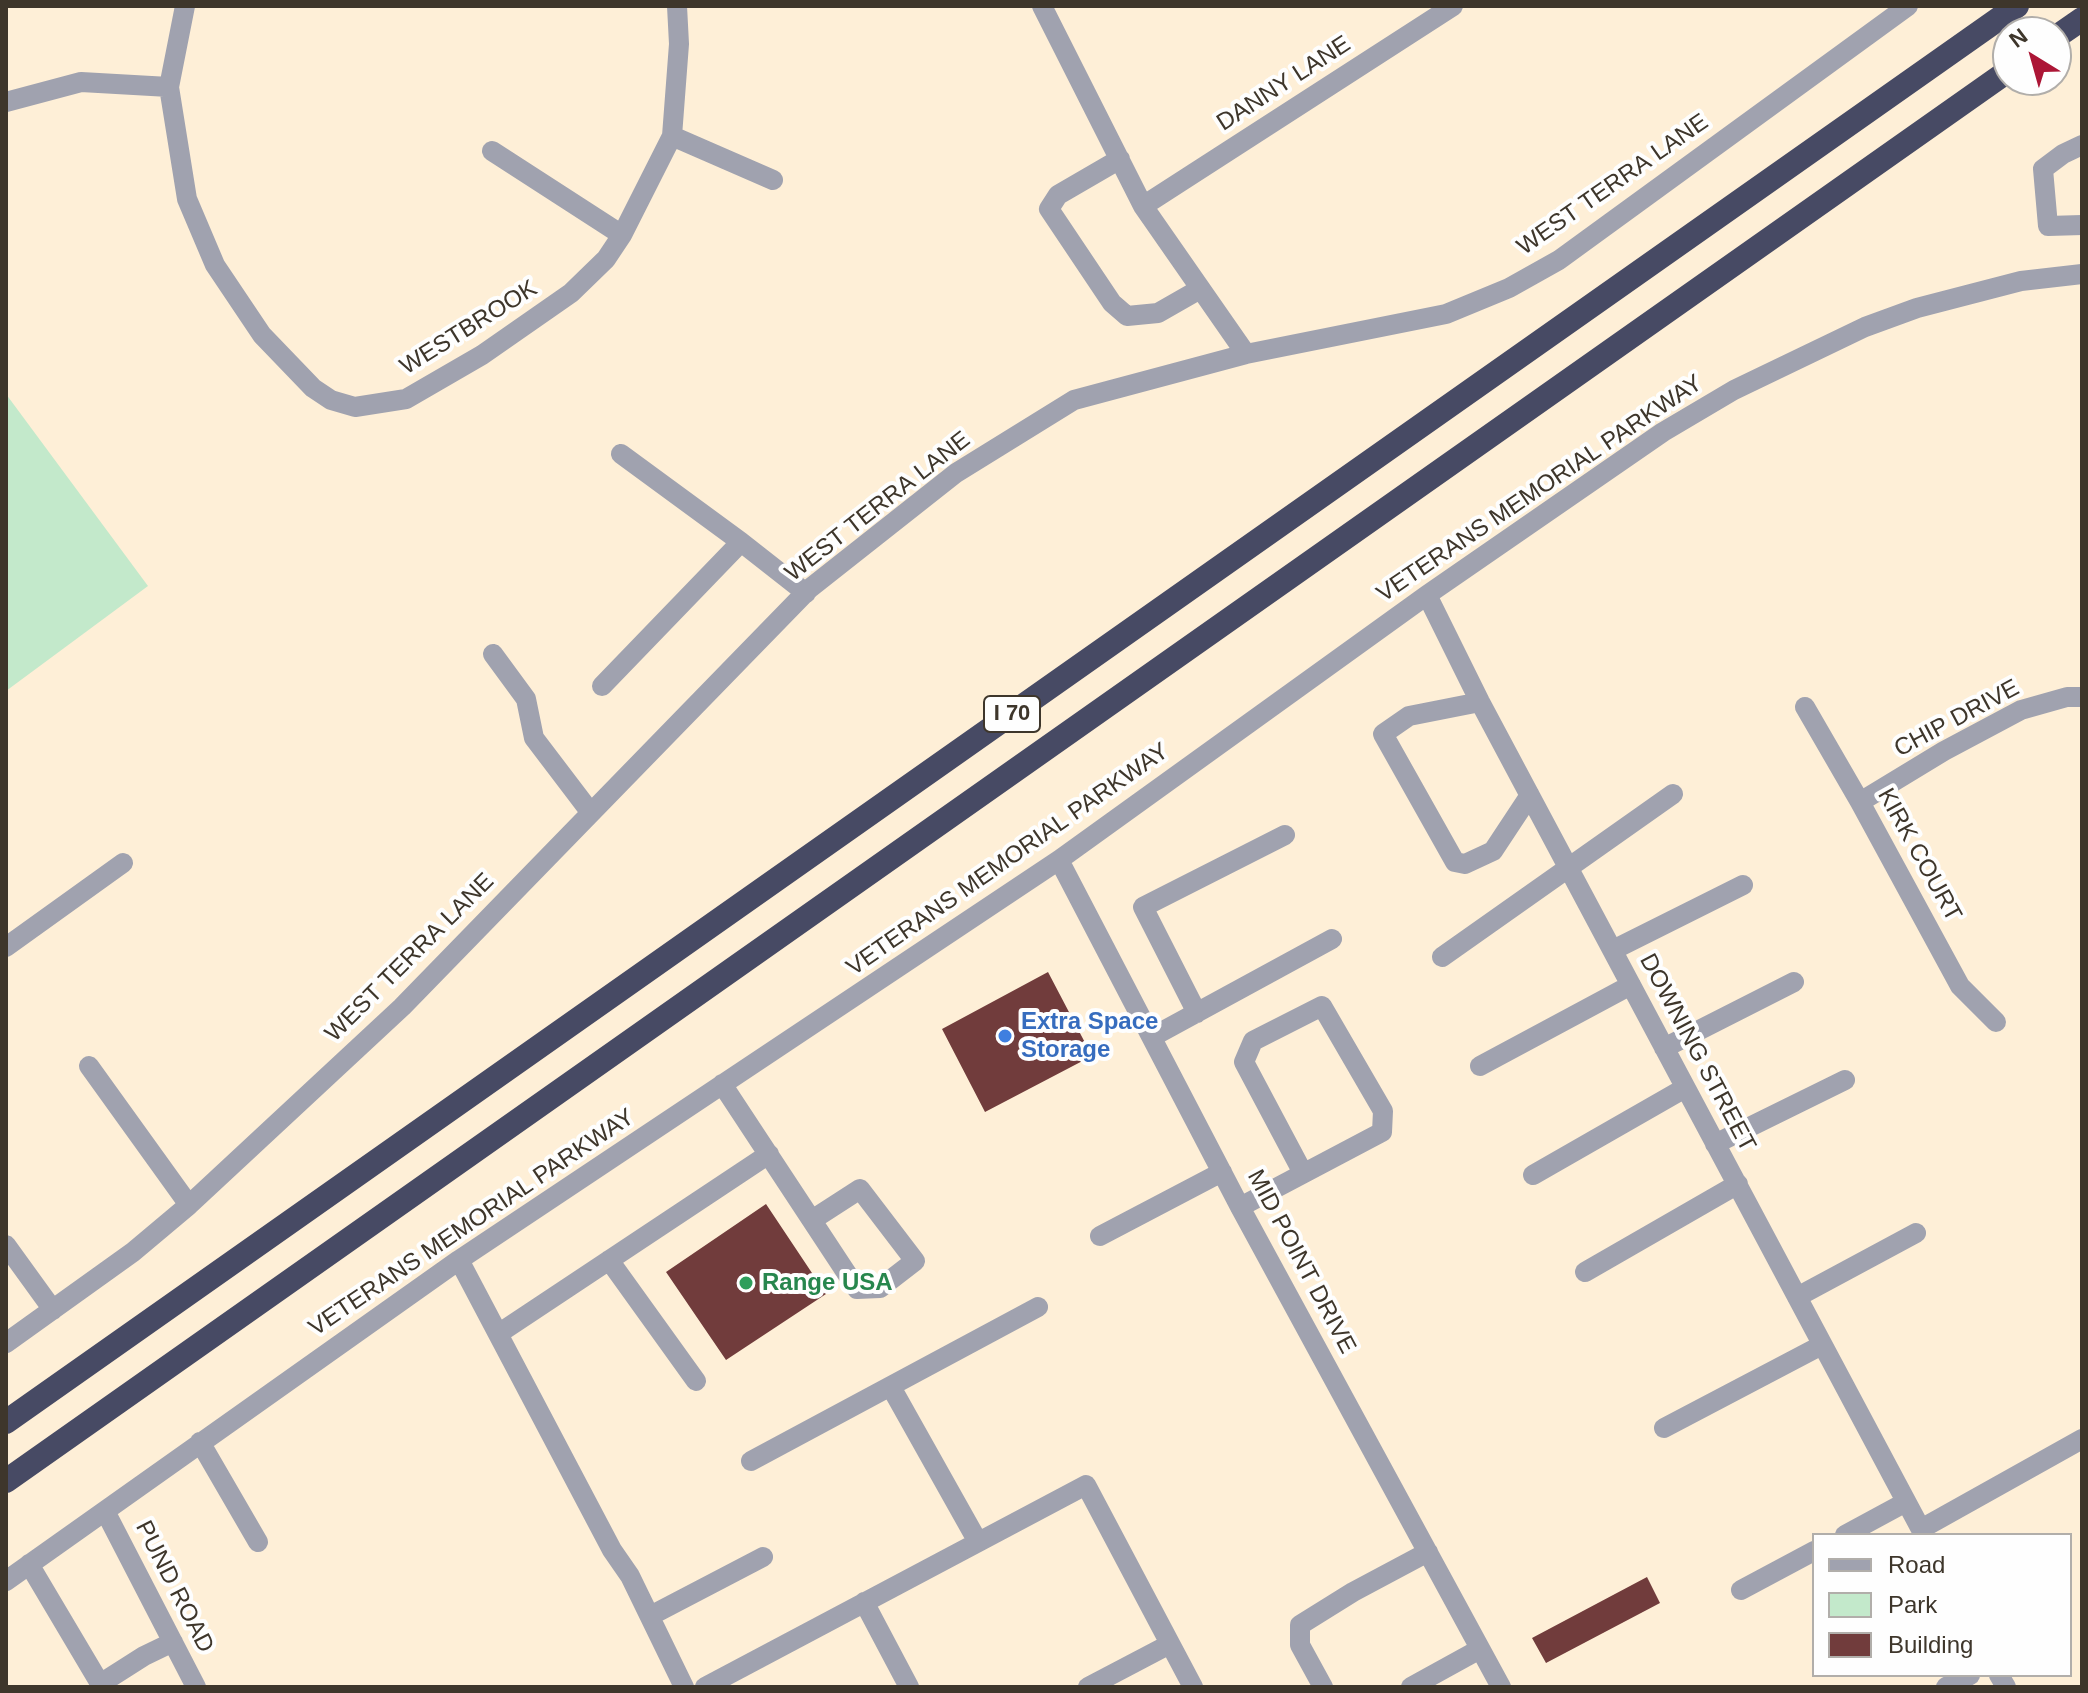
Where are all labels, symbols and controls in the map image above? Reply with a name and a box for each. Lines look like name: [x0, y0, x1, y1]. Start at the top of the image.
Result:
north arrow: [1992, 16, 2072, 96]
text: N: [2005, 23, 2032, 53]
street label: DANNY LANE: [1212, 30, 1356, 138]
street label: WEST TERRA LANE: [1512, 108, 1714, 262]
street label: WESTBROOK: [395, 274, 543, 382]
street label: VETERANS MEMORIAL PARKWAY: [1372, 369, 1708, 609]
street label: WEST TERRA LANE: [780, 426, 976, 588]
street label: CHIP DRIVE: [1890, 674, 2024, 764]
road number: I 70: [984, 696, 1040, 732]
street label: VETERANS MEMORIAL PARKWAY: [842, 737, 1174, 983]
street label: KIRK COURT: [1871, 783, 1967, 927]
street label: WEST TERRA LANE: [320, 868, 500, 1048]
street label: DOWNING STREET: [1633, 949, 1761, 1157]
place label: Extra Space Storage: [1021, 1008, 1158, 1064]
marker: Extra Space Storage: [996, 1027, 1014, 1045]
street label: VETERANS MEMORIAL PARKWAY: [304, 1103, 640, 1343]
street label: MID POINT DRIVE: [1240, 1165, 1362, 1359]
place label: Range USA: [762, 1269, 893, 1297]
marker: Range USA: [737, 1274, 755, 1292]
street label: PUND ROAD: [128, 1516, 220, 1658]
legend: [1812, 1533, 2072, 1677]
text: Road: [1888, 1551, 1945, 1578]
text: Park: [1888, 1591, 1937, 1618]
text: Building: [1888, 1631, 1973, 1658]

